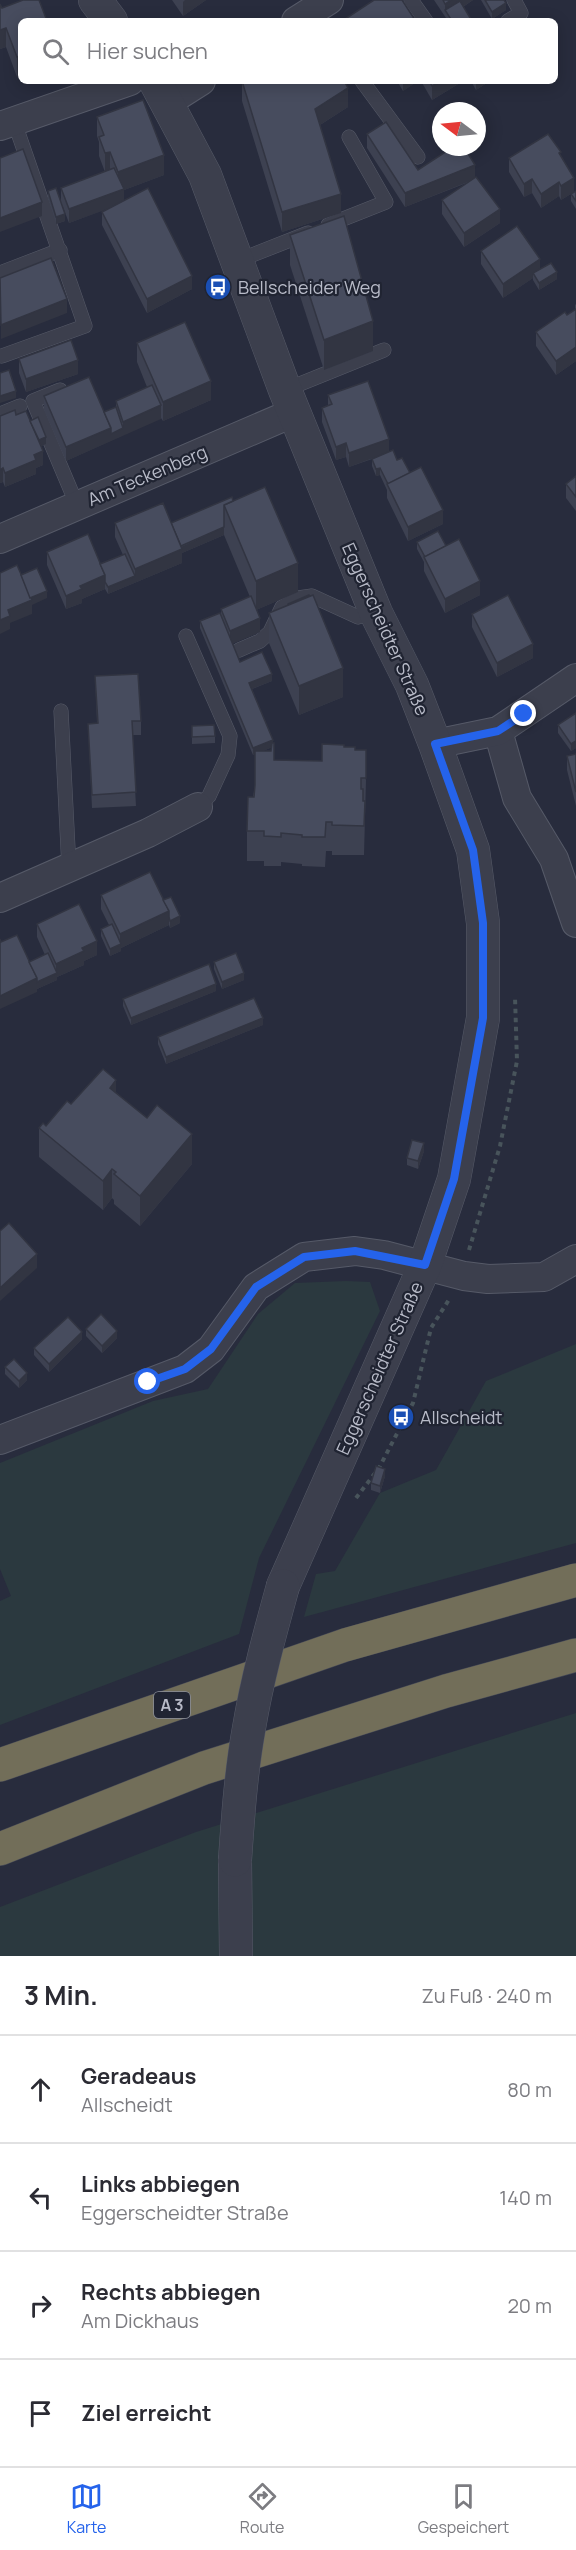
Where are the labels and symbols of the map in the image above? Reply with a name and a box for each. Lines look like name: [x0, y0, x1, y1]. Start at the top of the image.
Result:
north arrow: [432, 102, 486, 156]
bus stop icon: Bellscheider Weg: [203, 272, 233, 302]
place label: Bellscheider Weg: [238, 275, 381, 299]
street label: Am Teckenberg: [84, 439, 210, 511]
street label: Eggerscheidter Straße: [337, 539, 435, 719]
route end: [510, 700, 536, 726]
street label: Eggerscheidter Straße: [330, 1278, 428, 1458]
route start: [134, 1368, 160, 1394]
bus stop icon: Allscheidt: [386, 1402, 416, 1432]
place label: Allscheidt: [420, 1405, 503, 1429]
road number: A 3: [154, 1692, 190, 1718]

